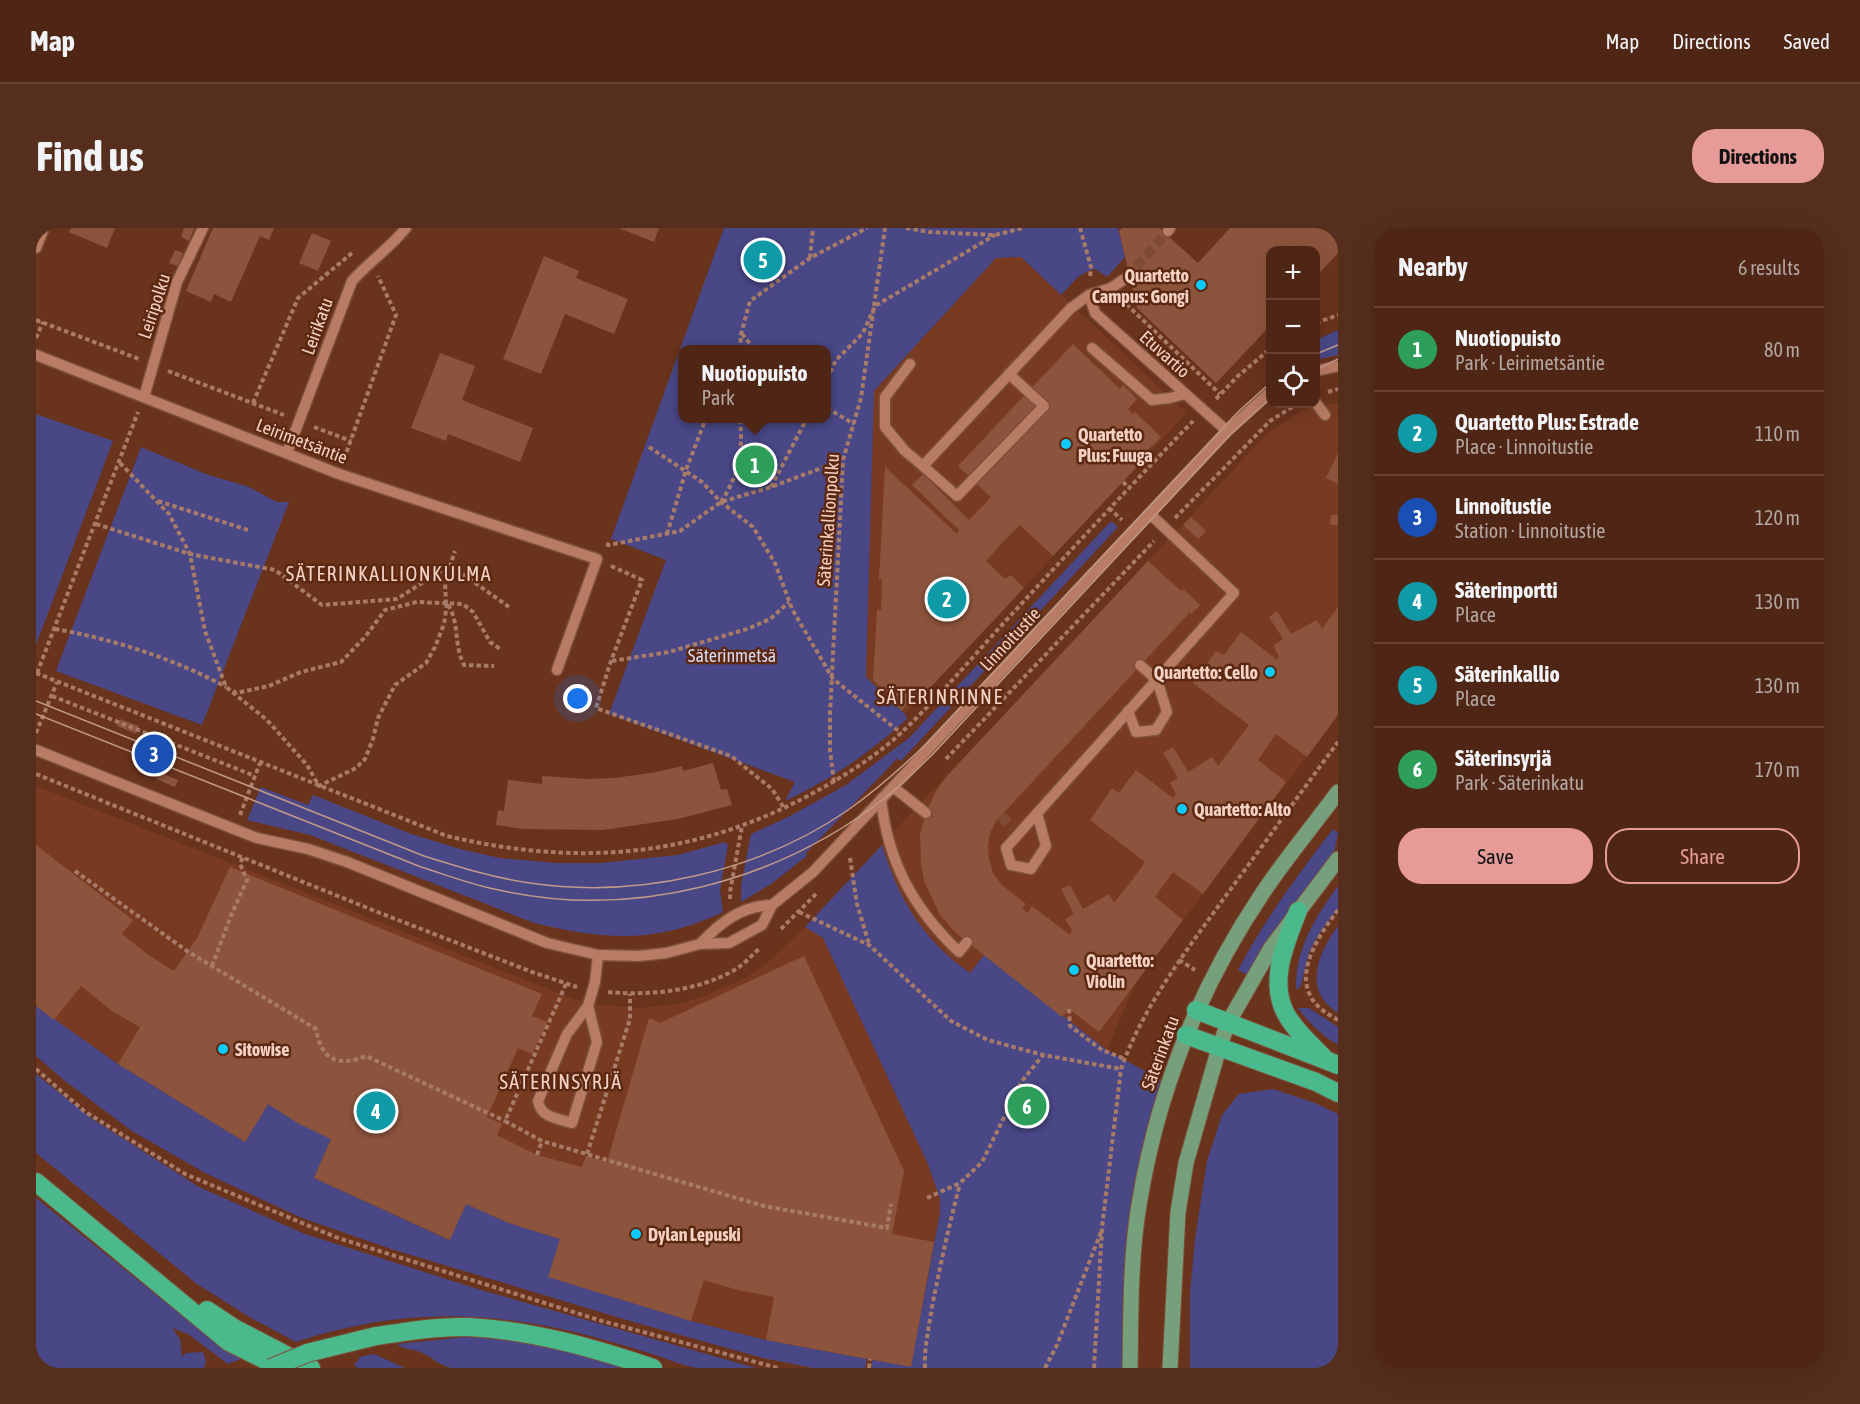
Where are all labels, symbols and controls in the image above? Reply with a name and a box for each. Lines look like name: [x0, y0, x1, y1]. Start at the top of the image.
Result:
text: Map: [30, 25, 75, 57]
text: Map: [1605, 29, 1639, 53]
text: Directions: [1672, 29, 1751, 53]
text: Saved: [1784, 29, 1830, 53]
button: Directions: [1692, 129, 1824, 183]
text: Find us: [36, 132, 144, 180]
pin: 5: [744, 237, 782, 282]
map controls: [1266, 246, 1320, 408]
button: +: [1266, 246, 1320, 300]
text: Nearby: [1398, 252, 1468, 282]
text: 6 results: [1738, 256, 1800, 279]
place label: Quartetto Campus: Gongi: [1092, 265, 1189, 307]
street label: Leiripolku: [134, 271, 174, 341]
marker: Quartetto Campus: Gongi: [1194, 278, 1208, 292]
street label: Leirikatu: [297, 295, 337, 357]
button: −: [1266, 300, 1320, 354]
text: Nuotiopuisto: [1455, 325, 1561, 351]
street label: Etuvartio: [1136, 326, 1194, 382]
text: 1: [1413, 338, 1422, 361]
text: 80 m: [1764, 338, 1800, 361]
popup: [678, 345, 831, 423]
text: Park · Leirimetsäntie: [1455, 351, 1605, 374]
button: locate: [1266, 354, 1320, 408]
text: Nuotiopuisto: [701, 360, 808, 386]
text: Park: [701, 386, 735, 409]
text: Quartetto Plus: Estrade: [1455, 409, 1639, 435]
street label: Leirimetsäntie: [253, 414, 351, 468]
text: 2: [1413, 422, 1422, 445]
text: 110 m: [1755, 422, 1800, 445]
place label: Quartetto Plus: Fuuga: [1078, 424, 1153, 466]
text: Place · Linnoitustie: [1455, 435, 1593, 458]
marker: Quartetto Plus: Fuuga: [1059, 437, 1073, 451]
pin: 1: [736, 442, 774, 488]
street label: Säterinkallionpolku: [813, 453, 843, 587]
text: Linnoitustie: [1455, 493, 1551, 519]
text: 3: [1413, 506, 1422, 529]
text: 120 m: [1755, 506, 1800, 529]
text: Station · Linnoitustie: [1455, 519, 1605, 542]
district label: SÄTERINKALLIONKULMA: [286, 562, 492, 585]
pin: 2: [928, 576, 966, 622]
text: Säterinportti: [1455, 577, 1558, 603]
text: 4: [1413, 590, 1422, 613]
text: 130 m: [1755, 590, 1800, 613]
street label: Linnoitustie: [975, 603, 1045, 675]
text: Place: [1455, 603, 1496, 626]
park label: Säterinmetsä: [688, 645, 776, 666]
text: Säterinkallio: [1455, 661, 1560, 687]
place label: Quartetto: Cello: [1154, 662, 1258, 683]
marker: Quartetto: Cello: [1263, 665, 1277, 679]
text: 5: [1413, 674, 1422, 697]
text: 130 m: [1755, 674, 1800, 697]
your location: [563, 684, 592, 713]
district label: SÄTERINRINNE: [877, 685, 1003, 708]
text: Place: [1455, 687, 1496, 710]
pin: 3: [134, 732, 174, 776]
text: Säterinsyrjä: [1455, 745, 1551, 771]
text: 6: [1413, 758, 1422, 781]
text: 170 m: [1755, 758, 1800, 781]
text: Park · Säterinkatu: [1455, 771, 1584, 794]
place label: Quartetto: Alto: [1194, 799, 1291, 820]
marker: Quartetto: Alto: [1175, 802, 1189, 816]
button: Save: [1398, 828, 1593, 884]
button: Share: [1605, 828, 1800, 884]
place label: Quartetto: Violin: [1085, 950, 1154, 992]
marker: Quartetto: Violin: [1067, 963, 1081, 977]
street label: Säterinkatu: [1137, 1013, 1183, 1093]
place label: Sitowise: [235, 1039, 289, 1060]
marker: Sitowise: [216, 1042, 230, 1056]
district label: SÄTERINSYRJÄ: [499, 1070, 623, 1093]
pin: 6: [1008, 1084, 1046, 1128]
pin: 4: [356, 1088, 396, 1134]
place label: Dylan Lepuski: [648, 1224, 741, 1245]
marker: Dylan Lepuski: [629, 1227, 643, 1241]

